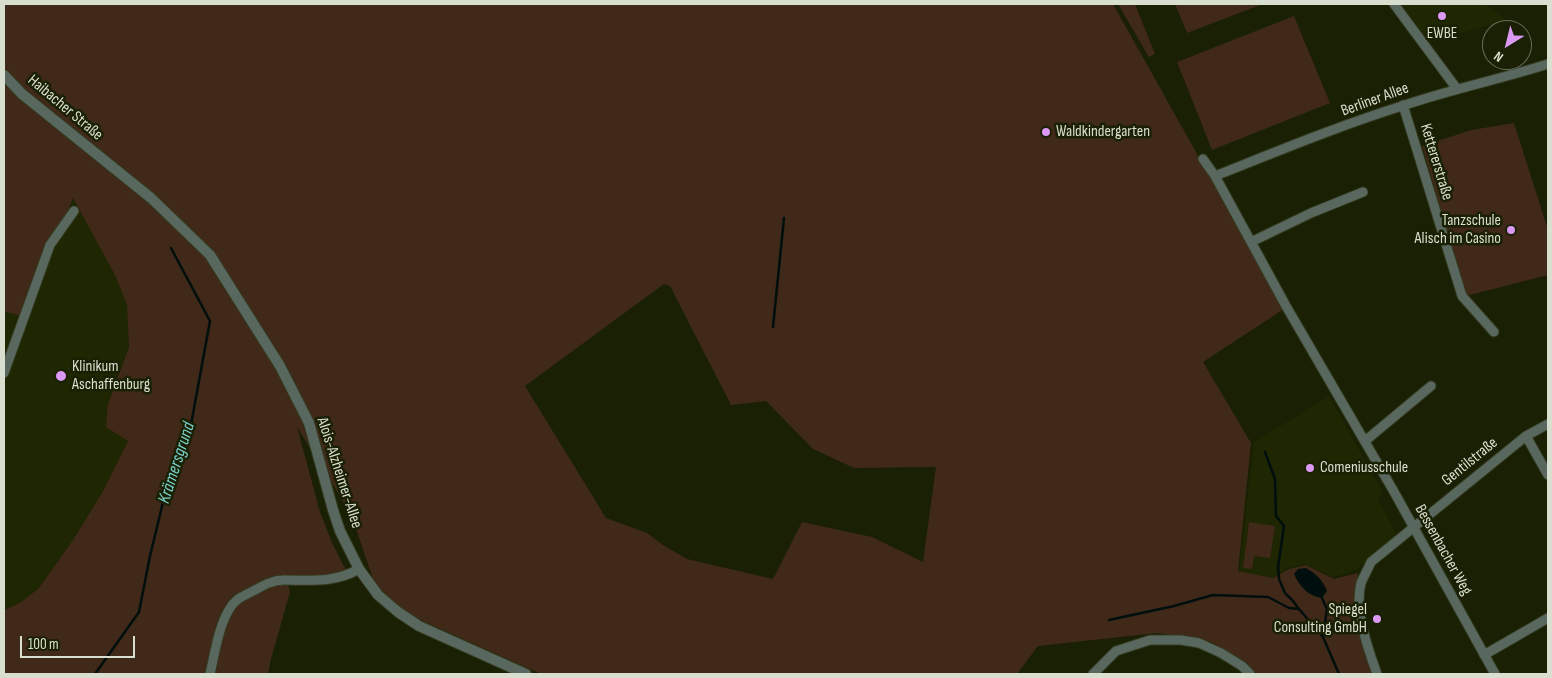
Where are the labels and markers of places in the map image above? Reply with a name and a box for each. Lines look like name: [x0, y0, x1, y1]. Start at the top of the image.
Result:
marker: EWBE: [1436, 10, 1448, 22]
place label: EWBE: [1427, 24, 1457, 44]
place label: Waldkindergarten: [1056, 122, 1150, 142]
marker: Waldkindergarten: [1040, 126, 1052, 138]
place label: Tanzschule Alisch im Casino: [1414, 211, 1501, 249]
marker: Tanzschule Alisch im Casino: [1505, 224, 1517, 236]
place label: Klinikum Aschaffenburg: [72, 357, 150, 395]
marker: Klinikum Aschaffenburg: [54, 369, 68, 383]
place label: Comeniusschule: [1320, 458, 1408, 478]
marker: Comeniusschule: [1304, 462, 1316, 474]
place label: Spiegel Consulting GmbH: [1274, 600, 1367, 638]
marker: Spiegel Consulting GmbH: [1371, 613, 1383, 625]

